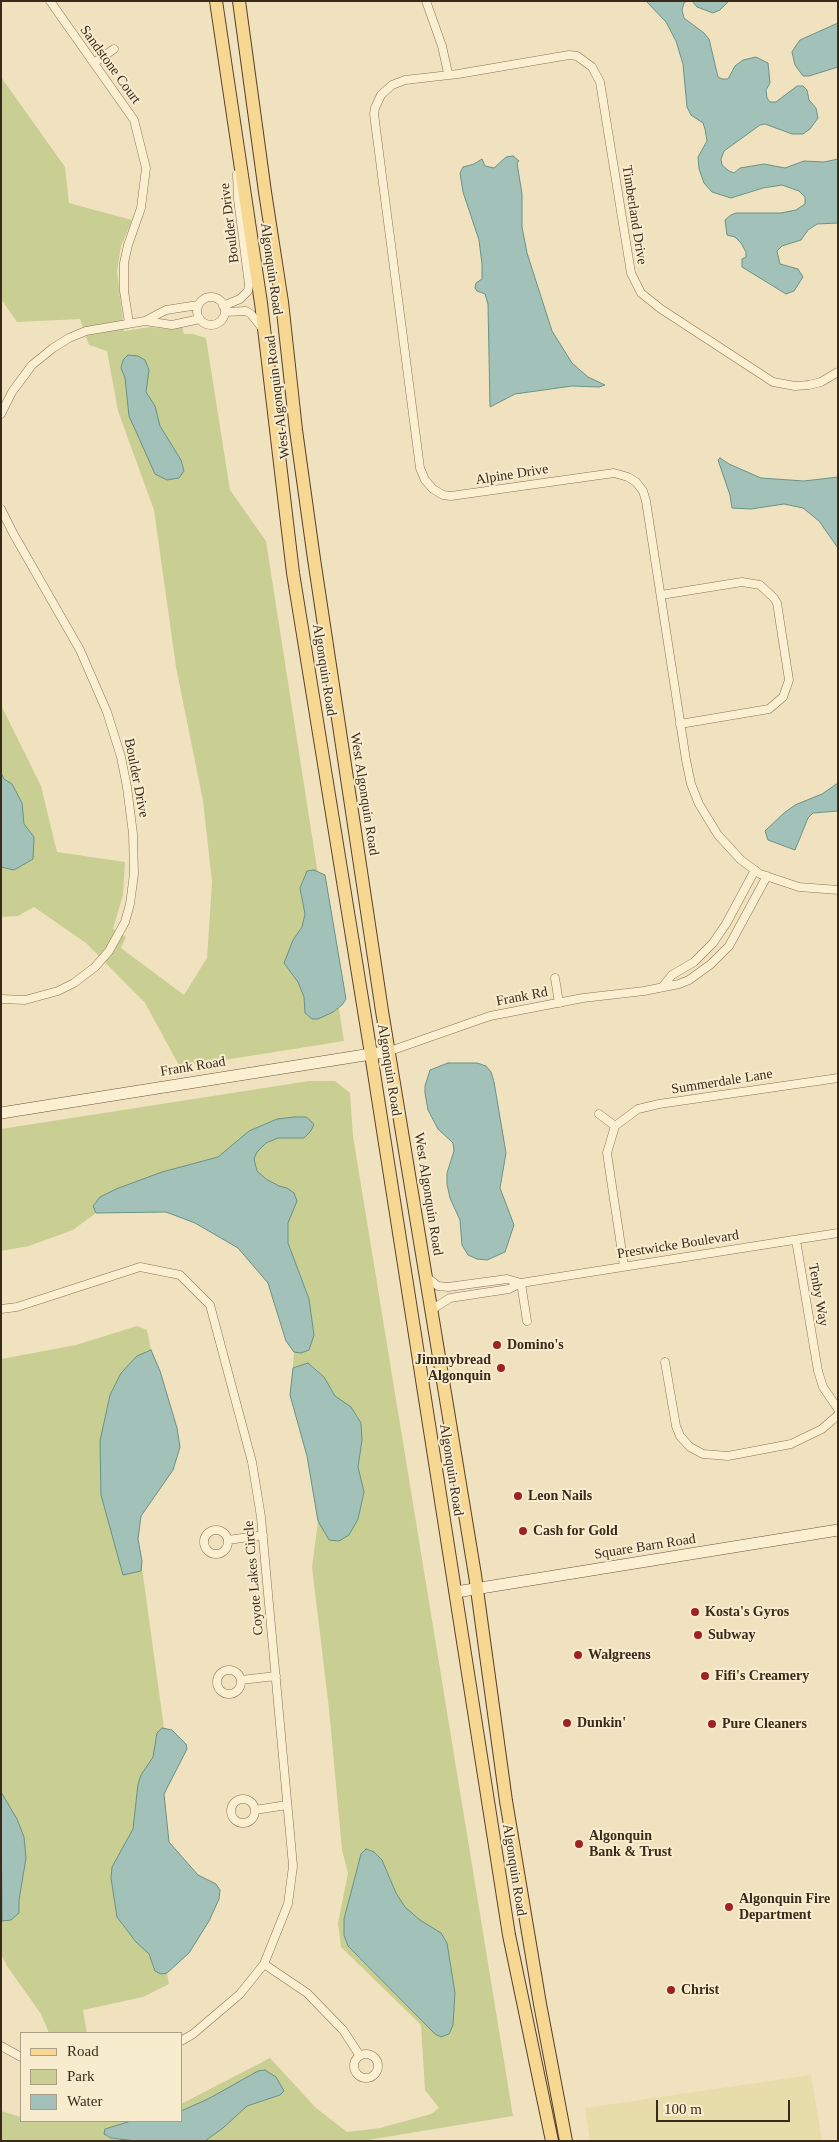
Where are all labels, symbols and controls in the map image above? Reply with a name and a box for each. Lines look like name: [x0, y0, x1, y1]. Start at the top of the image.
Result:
street label: Sandstone Court: [76, 22, 144, 108]
street label: Timberland Drive: [618, 164, 650, 266]
street label: Boulder Drive: [217, 182, 243, 264]
street label: Algonquin Road: [256, 222, 286, 316]
street label: West Algonquin Road: [262, 334, 294, 460]
street label: Alpine Drive: [474, 461, 550, 489]
street label: Algonquin Road: [308, 623, 340, 717]
street label: West Algonquin Road: [346, 731, 382, 857]
street label: Boulder Drive: [120, 737, 152, 819]
street label: Frank Rd: [495, 984, 549, 1010]
street label: Algonquin Road: [373, 1023, 405, 1117]
street label: Frank Road: [159, 1054, 227, 1080]
street label: Summerdale Lane: [670, 1066, 774, 1098]
street label: West Algonquin Road: [410, 1131, 446, 1257]
street label: Prestwicke Boulevard: [616, 1227, 740, 1263]
street label: Tenby Way: [804, 1262, 832, 1328]
place label: Domino's: [507, 1337, 564, 1353]
marker: Domino's: [491, 1339, 503, 1351]
place label: Jimmybread Algonquin: [415, 1352, 491, 1384]
marker: Jimmybread Algonquin: [495, 1362, 507, 1374]
street label: Algonquin Road: [435, 1423, 467, 1517]
place label: Leon Nails: [528, 1488, 592, 1504]
marker: Leon Nails: [512, 1490, 524, 1502]
street label: Coyote Lakes Circle: [241, 1520, 267, 1636]
place label: Cash for Gold: [533, 1523, 618, 1539]
marker: Cash for Gold: [517, 1525, 529, 1537]
street label: Square Barn Road: [593, 1531, 697, 1563]
place label: Kosta's Gyros: [705, 1604, 789, 1620]
marker: Kosta's Gyros: [689, 1606, 701, 1618]
place label: Subway: [708, 1627, 755, 1643]
marker: Subway: [692, 1629, 704, 1641]
place label: Walgreens: [588, 1647, 651, 1663]
marker: Walgreens: [572, 1649, 584, 1661]
place label: Fifi's Creamery: [715, 1668, 809, 1684]
marker: Fifi's Creamery: [699, 1670, 711, 1682]
place label: Dunkin': [577, 1715, 626, 1731]
place label: Pure Cleaners: [722, 1716, 807, 1732]
marker: Dunkin': [561, 1717, 573, 1729]
marker: Pure Cleaners: [706, 1718, 718, 1730]
street label: Algonquin Road: [498, 1823, 530, 1917]
place label: Algonquin Bank & Trust: [589, 1828, 672, 1860]
marker: Algonquin Bank & Trust: [573, 1838, 585, 1850]
place label: Algonquin Fire Department: [739, 1891, 830, 1924]
marker: Algonquin Fire Department: [723, 1901, 735, 1913]
place label: Christ: [681, 1982, 719, 1998]
marker: Christ: [665, 1984, 677, 1996]
legend: [20, 2032, 182, 2122]
text: Road: [67, 2043, 99, 2059]
text: Park: [67, 2068, 95, 2084]
scale bar: [659, 2090, 793, 2122]
text: Water: [67, 2093, 102, 2109]
text: 100 m: [664, 2101, 702, 2117]

